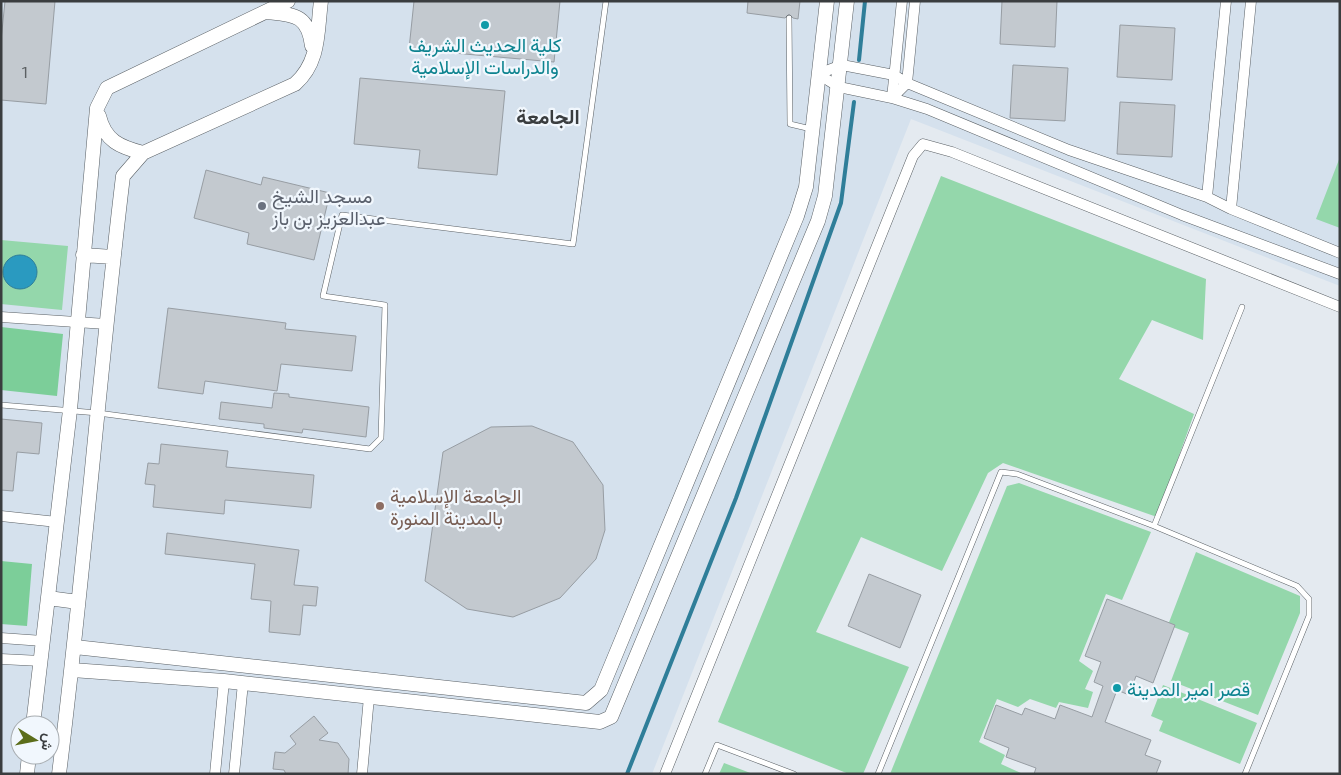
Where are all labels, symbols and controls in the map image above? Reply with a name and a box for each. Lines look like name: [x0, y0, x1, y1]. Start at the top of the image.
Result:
marker: كلية الحديث الشريف والدراسات الإسلامية: [479, 19, 491, 31]
place label: كلية الحديث الشريف والدراسات الإسلامية: [408, 33, 562, 80]
house number: 1: [22, 62, 28, 81]
district label: الجامعة: [516, 104, 580, 129]
place label: مسجد الشيخ عبدالعزيز بن باز: [271, 184, 385, 230]
marker: مسجد الشيخ عبدالعزيز بن باز: [256, 200, 268, 212]
place label: الجامعة الإسلامية بالمدينة المنورة: [390, 484, 521, 530]
marker: الجامعة الإسلامية بالمدينة المنورة: [374, 500, 386, 512]
place label: قصر امير المدينة: [1127, 677, 1250, 701]
marker: قصر امير المدينة: [1111, 682, 1123, 694]
north arrow: [10, 715, 60, 765]
text: ش: [37, 732, 58, 752]

